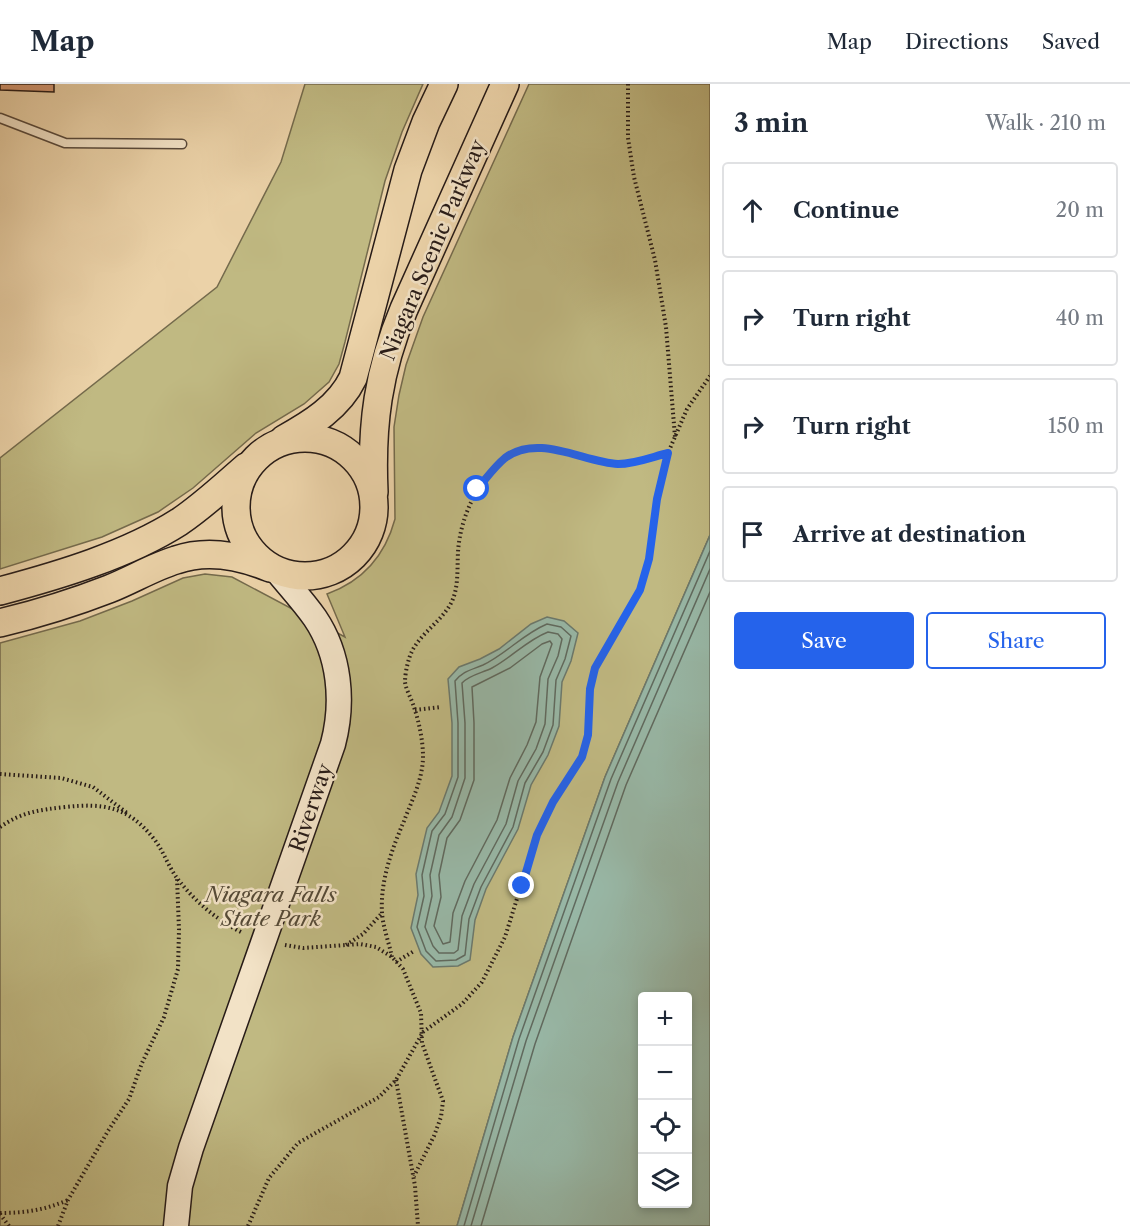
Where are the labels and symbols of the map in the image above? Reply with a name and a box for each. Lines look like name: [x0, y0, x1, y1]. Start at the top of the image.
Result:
street label: Niagara Scenic Parkway: [375, 135, 491, 364]
route start: [463, 475, 489, 501]
street label: Riverway: [284, 760, 337, 855]
route end: [508, 872, 534, 898]
park label: Niagara Falls State Park: [203, 882, 337, 931]

